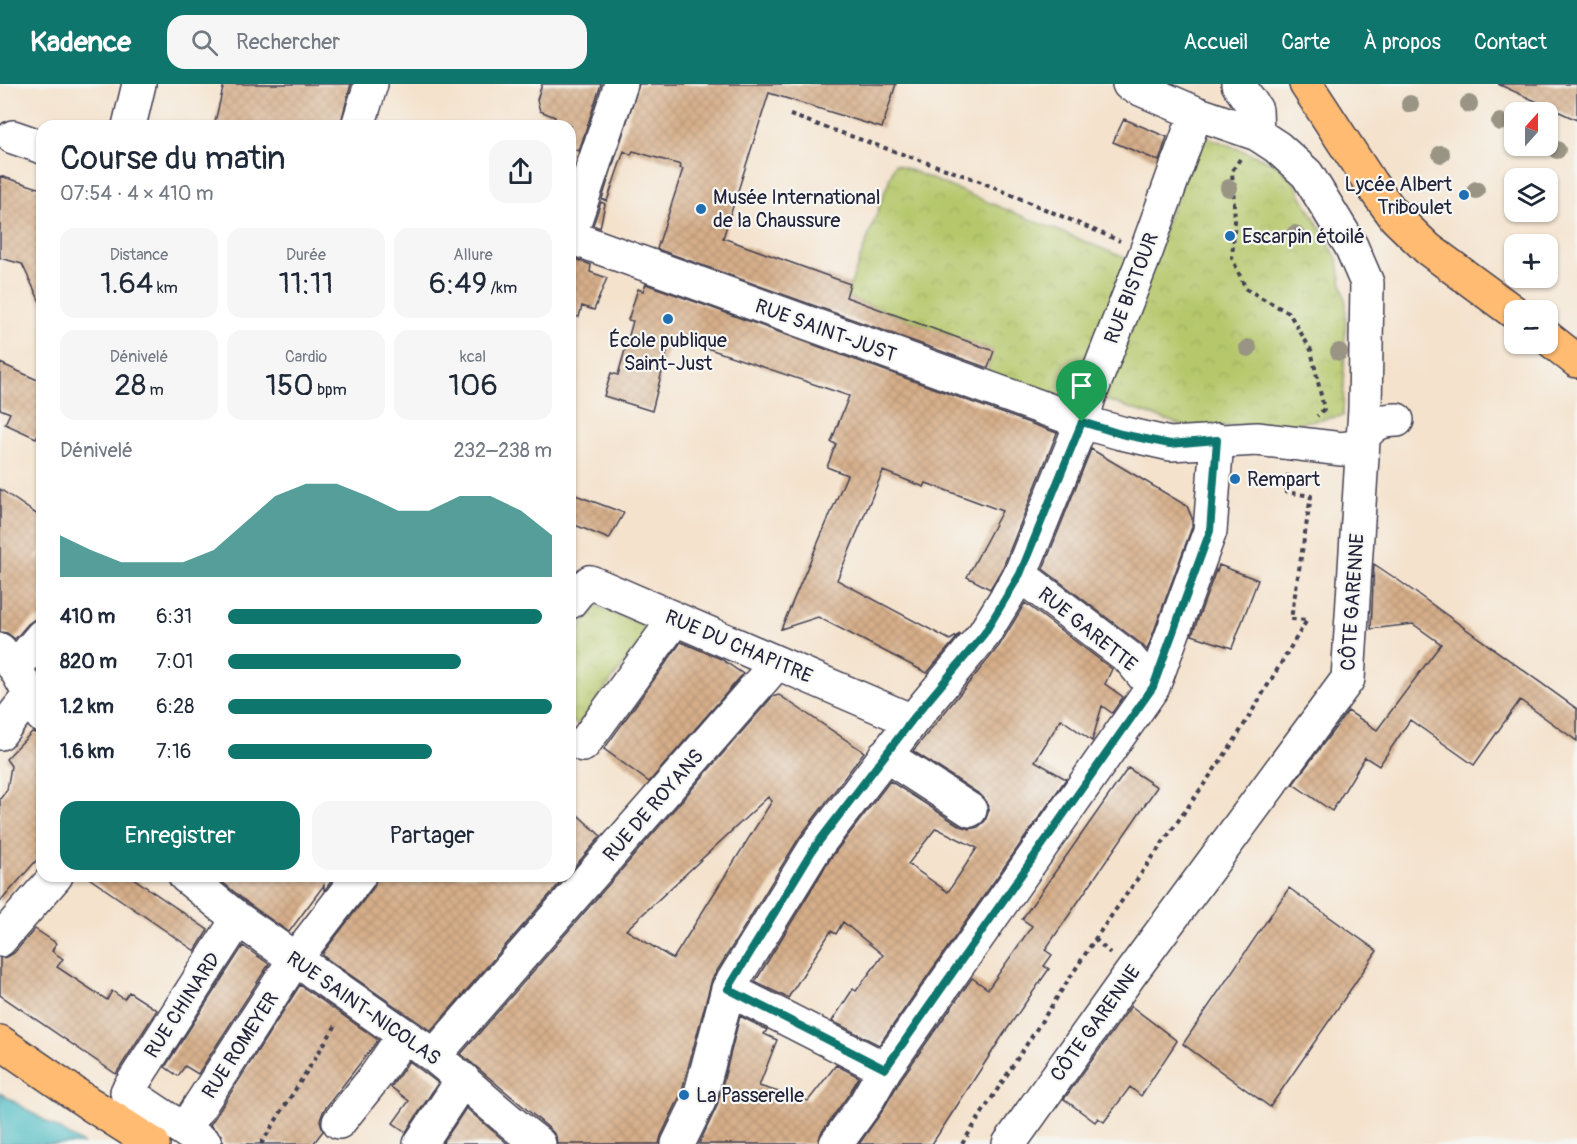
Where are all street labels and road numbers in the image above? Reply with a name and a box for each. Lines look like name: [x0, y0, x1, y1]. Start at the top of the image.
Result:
street label: RUE BISTOUR: [1099, 229, 1164, 347]
street label: RUE SAINT-JUST: [752, 293, 900, 368]
street label: CÔTE GARENNE: [1335, 532, 1370, 672]
street label: RUE GARETTE: [1033, 582, 1142, 677]
street label: RUE DU CHAPITRE: [661, 604, 816, 689]
street label: RUE DE ROYANS: [598, 744, 709, 867]
street label: RUE SAINT-NICOLAS: [282, 946, 446, 1071]
street label: RUE CHINARD: [139, 948, 226, 1063]
street label: CÔTE GARENNE: [1045, 960, 1146, 1086]
street label: RUE ROMEYER: [197, 987, 284, 1103]

